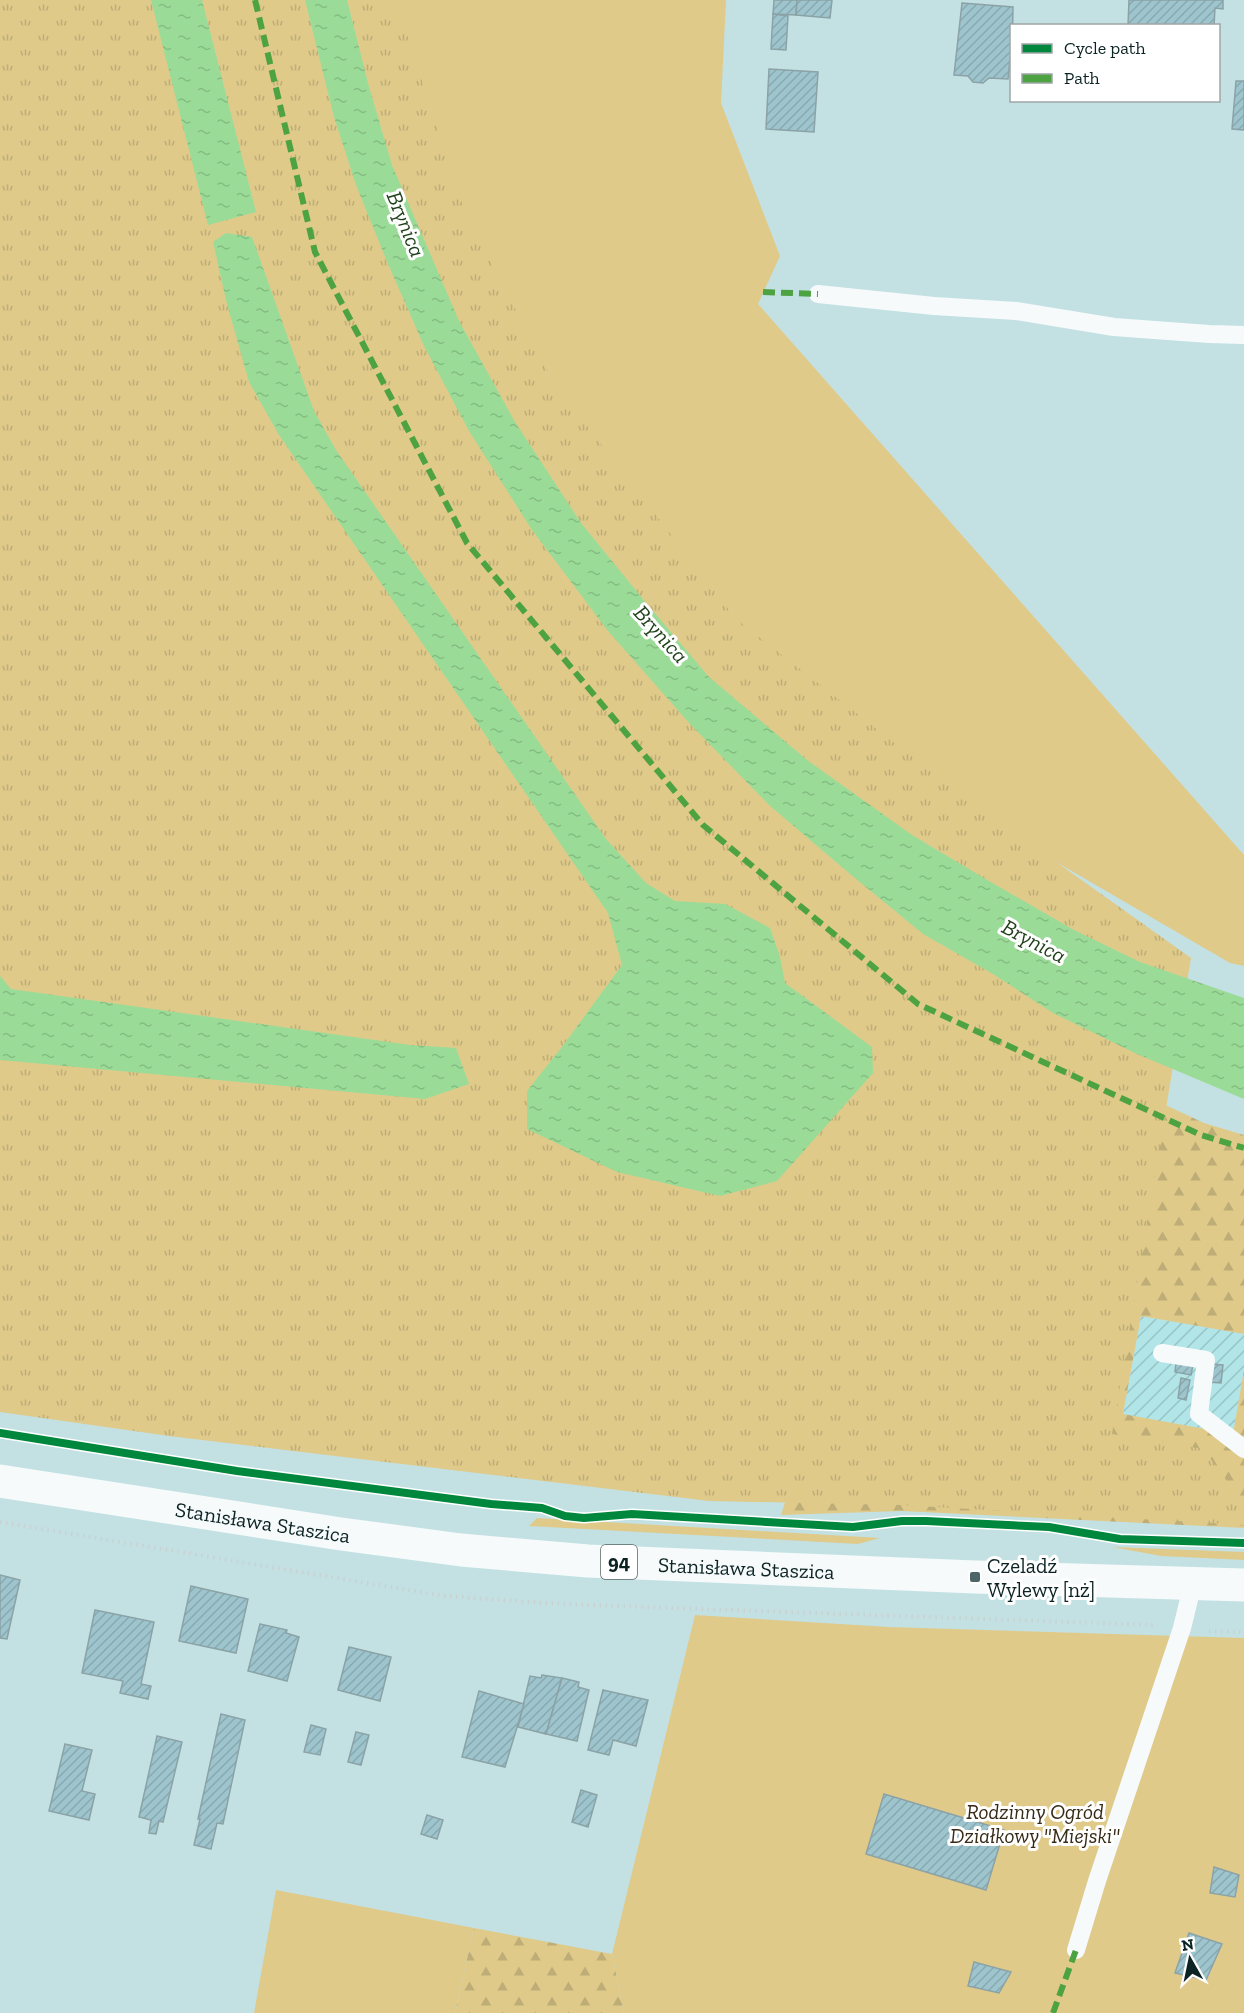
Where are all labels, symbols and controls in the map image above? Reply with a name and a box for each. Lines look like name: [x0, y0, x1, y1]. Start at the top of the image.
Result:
legend: [1010, 24, 1220, 102]
text: Cycle path: [1064, 37, 1146, 59]
text: Path: [1064, 67, 1100, 89]
water label: Brynica: [381, 187, 431, 261]
water label: Brynica: [628, 599, 694, 669]
water label: Brynica: [997, 913, 1071, 969]
street label: Stanisława Staszica: [174, 1496, 352, 1548]
road number: 94: [601, 1545, 637, 1579]
street label: Stanisława Staszica: [657, 1551, 835, 1584]
place label: Czeladź Wylewy [nż]: [987, 1553, 1095, 1602]
marker: Czeladź Wylewy [nż]: [968, 1570, 982, 1584]
park label: Rodzinny Ogród Działkowy "Miejski": [950, 1799, 1120, 1848]
north arrow: [1160, 1929, 1220, 1989]
text: N: [1180, 1934, 1195, 1955]

